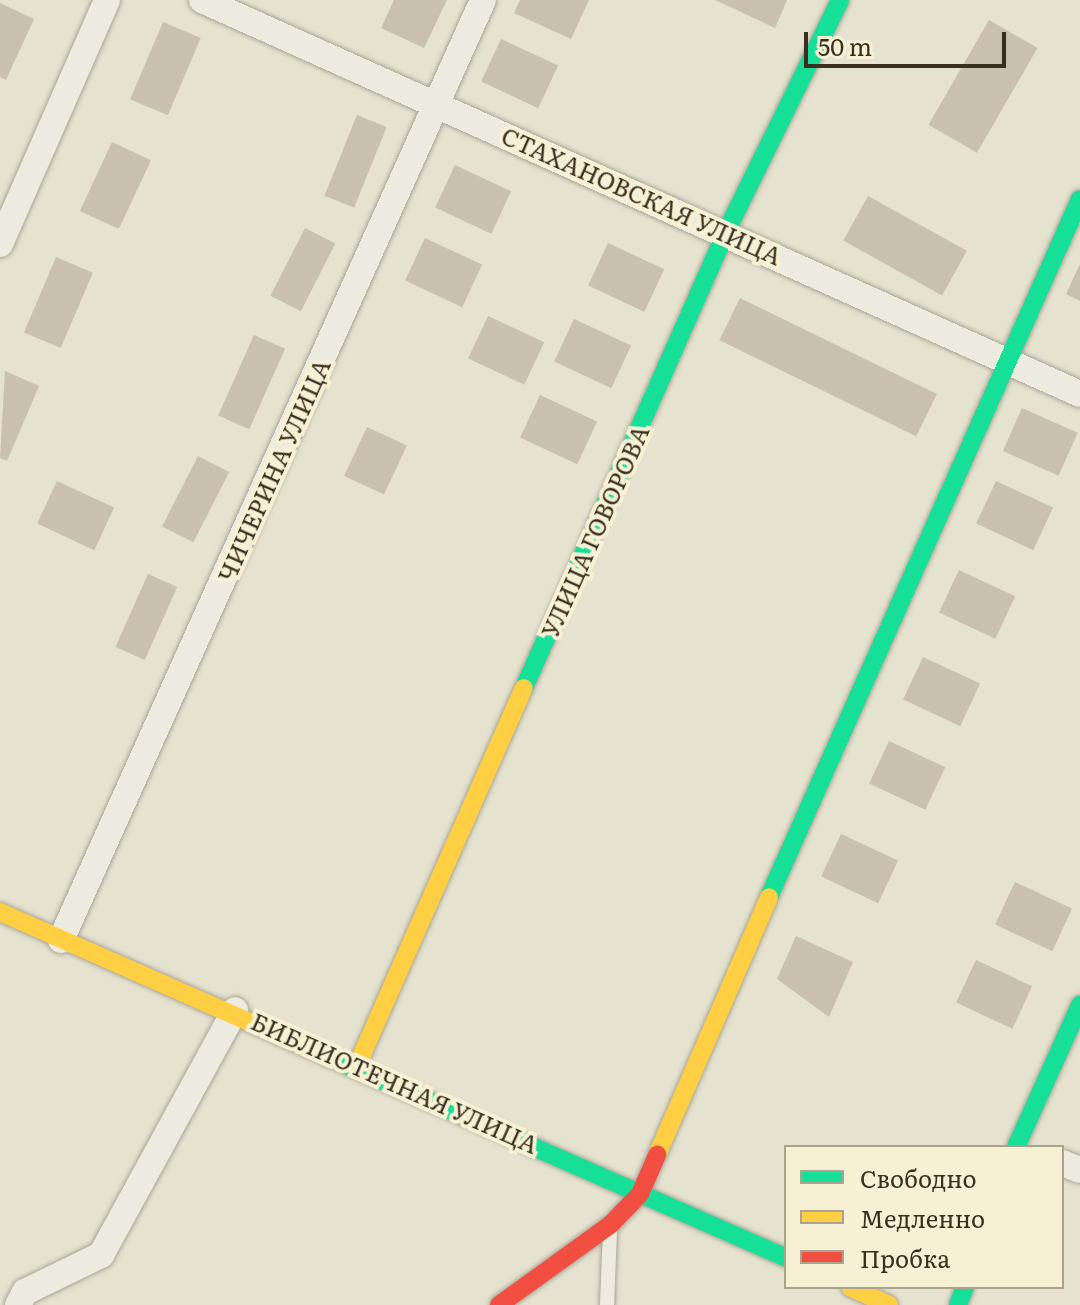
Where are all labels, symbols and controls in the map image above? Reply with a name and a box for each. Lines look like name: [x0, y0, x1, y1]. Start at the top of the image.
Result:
scale bar: [808, 16, 1010, 66]
text: 50 m: [818, 28, 872, 63]
street label: СТАХАНОВСКАЯ УЛИЦА: [498, 120, 786, 270]
street label: ЧИЧЕРИНА УЛИЦА: [211, 354, 335, 586]
street label: УЛИЦА ГОВОРОВА: [534, 420, 654, 642]
street label: БИБЛИОТЕЧНАЯ УЛИЦА: [247, 1006, 543, 1158]
legend: [784, 1145, 1064, 1289]
text: Свободно: [860, 1160, 977, 1195]
text: Медленно: [860, 1200, 985, 1235]
text: Пробка: [860, 1240, 950, 1275]

